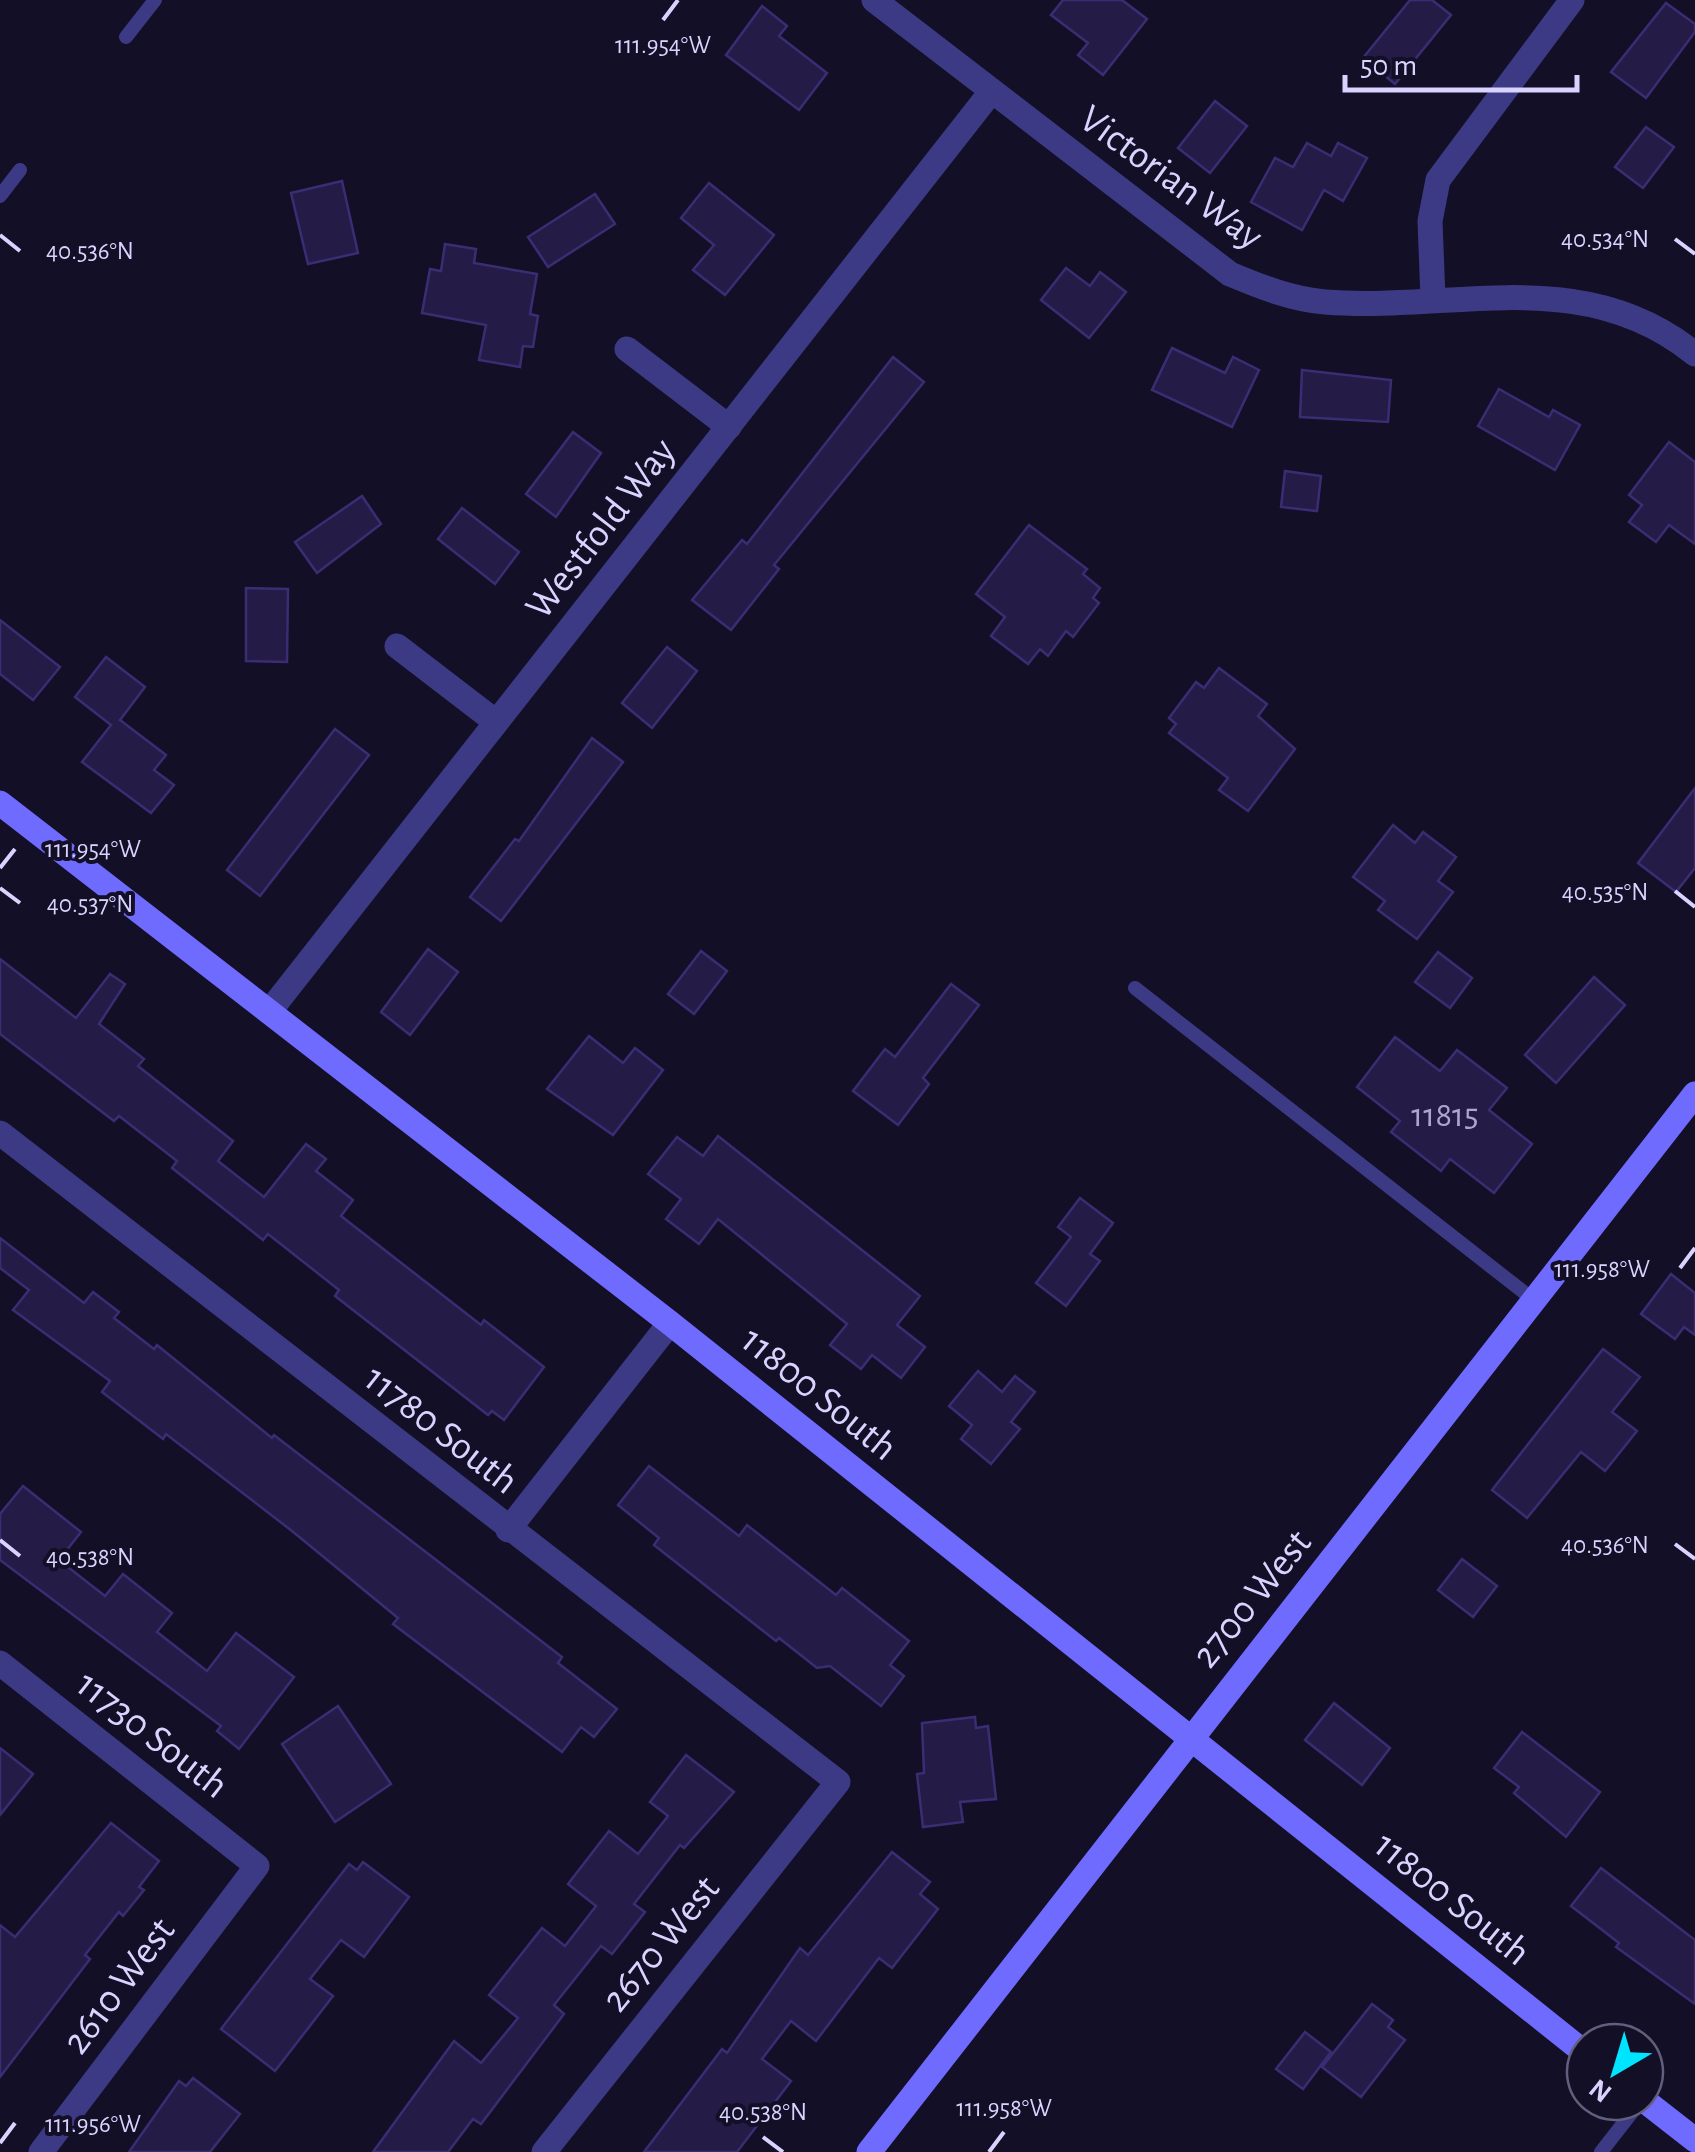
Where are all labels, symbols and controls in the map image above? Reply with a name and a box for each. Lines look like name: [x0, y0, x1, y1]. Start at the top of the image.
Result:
scale bar: [1345, 30, 1578, 92]
text: 111.954°W: [615, 33, 712, 58]
text: 50 m: [1360, 51, 1417, 81]
street label: Victorian Way: [1072, 98, 1270, 258]
text: 40.534°N: [1561, 227, 1649, 252]
text: 40.536°N: [46, 239, 134, 264]
street label: Westfold Way: [518, 431, 684, 627]
text: 111.954°W: [45, 837, 142, 862]
text: 40.535°N: [1562, 880, 1648, 905]
text: 40.537°N: [47, 892, 133, 917]
house number: 11815: [1411, 1098, 1479, 1133]
text: 111.958°W: [1554, 1257, 1650, 1282]
street label: 11800 South: [734, 1320, 904, 1468]
street label: 11780 South: [357, 1358, 525, 1502]
street label: 2700 West: [1185, 1523, 1319, 1675]
text: 40.536°N: [1561, 1533, 1649, 1558]
text: 40.538°N: [46, 1545, 134, 1570]
street label: 11730 South: [69, 1664, 235, 1806]
street label: 11800 South: [1367, 1825, 1537, 1973]
street label: 2670 West: [595, 1869, 727, 2019]
street label: 2610 West: [55, 1911, 183, 2061]
north arrow: [1565, 2022, 1665, 2122]
text: N: [1585, 2073, 1617, 2107]
text: 111.958°W: [956, 2096, 1052, 2121]
text: 40.538°N: [719, 2100, 807, 2125]
text: 111.956°W: [45, 2112, 141, 2137]

